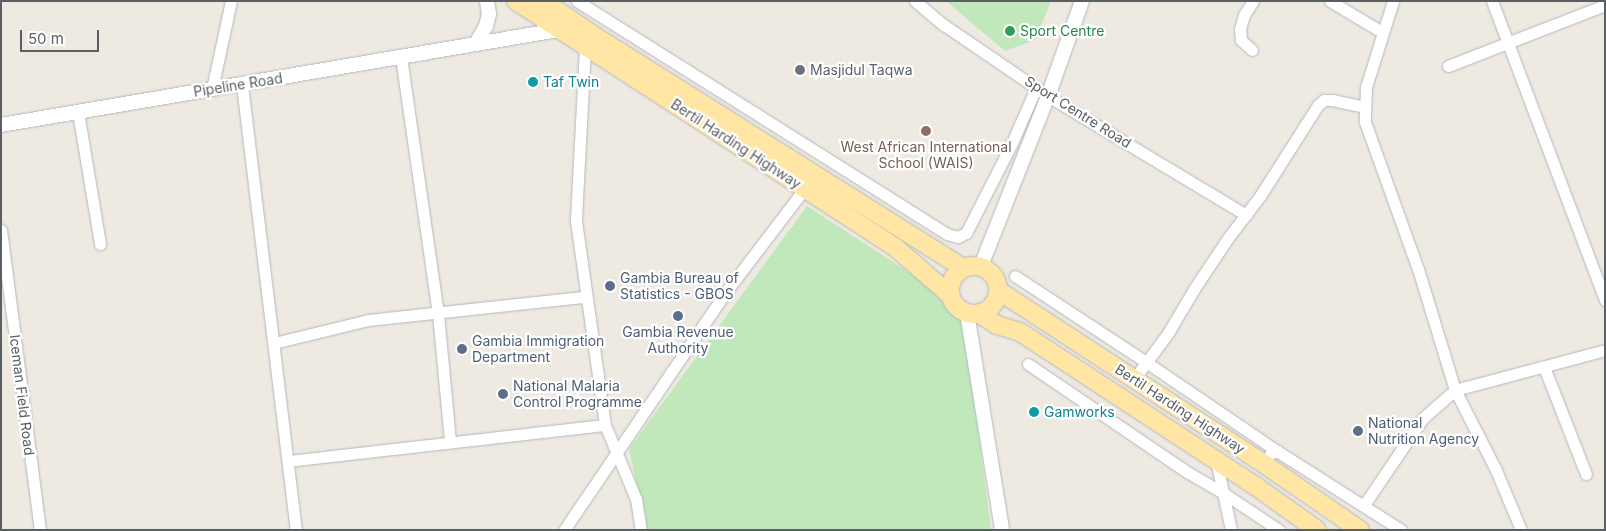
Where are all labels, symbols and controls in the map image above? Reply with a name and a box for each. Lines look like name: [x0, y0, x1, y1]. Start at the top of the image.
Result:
scale bar: [22, 20, 101, 52]
place label: Sport Centre: [1020, 23, 1104, 39]
marker: Sport Centre: [1004, 25, 1016, 37]
text: 50 m: [28, 29, 64, 48]
place label: Masjidul Taqwa: [810, 62, 913, 78]
marker: Masjidul Taqwa: [794, 64, 806, 76]
street label: Pipeline Road: [192, 70, 284, 100]
street label: Sport Centre Road: [1022, 73, 1134, 151]
place label: Taf Twin: [543, 74, 599, 90]
marker: Taf Twin: [527, 76, 539, 88]
street label: Bertil Harding Highway: [668, 96, 804, 192]
marker: West African International School (WAIS): [920, 125, 932, 137]
place label: West African International School (WAIS): [840, 139, 1012, 172]
place label: Gambia Bureau of Statistics - GBOS: [620, 270, 739, 302]
marker: Gambia Bureau of Statistics - GBOS: [604, 280, 616, 292]
marker: Gambia Revenue Authority: [672, 310, 684, 322]
place label: Gambia Revenue Authority: [622, 324, 734, 357]
place label: Gambia Immigration Department: [472, 333, 604, 366]
street label: Iceman Field Road: [6, 334, 38, 456]
marker: Gambia Immigration Department: [456, 343, 468, 355]
street label: Bertil Harding Highway: [1112, 361, 1248, 457]
place label: National Malaria Control Programme: [513, 378, 642, 411]
marker: National Malaria Control Programme: [497, 388, 509, 400]
place label: Gamworks: [1044, 404, 1115, 420]
marker: Gamworks: [1028, 406, 1040, 418]
place label: National Nutrition Agency: [1368, 415, 1479, 448]
marker: National Nutrition Agency: [1352, 425, 1364, 437]

